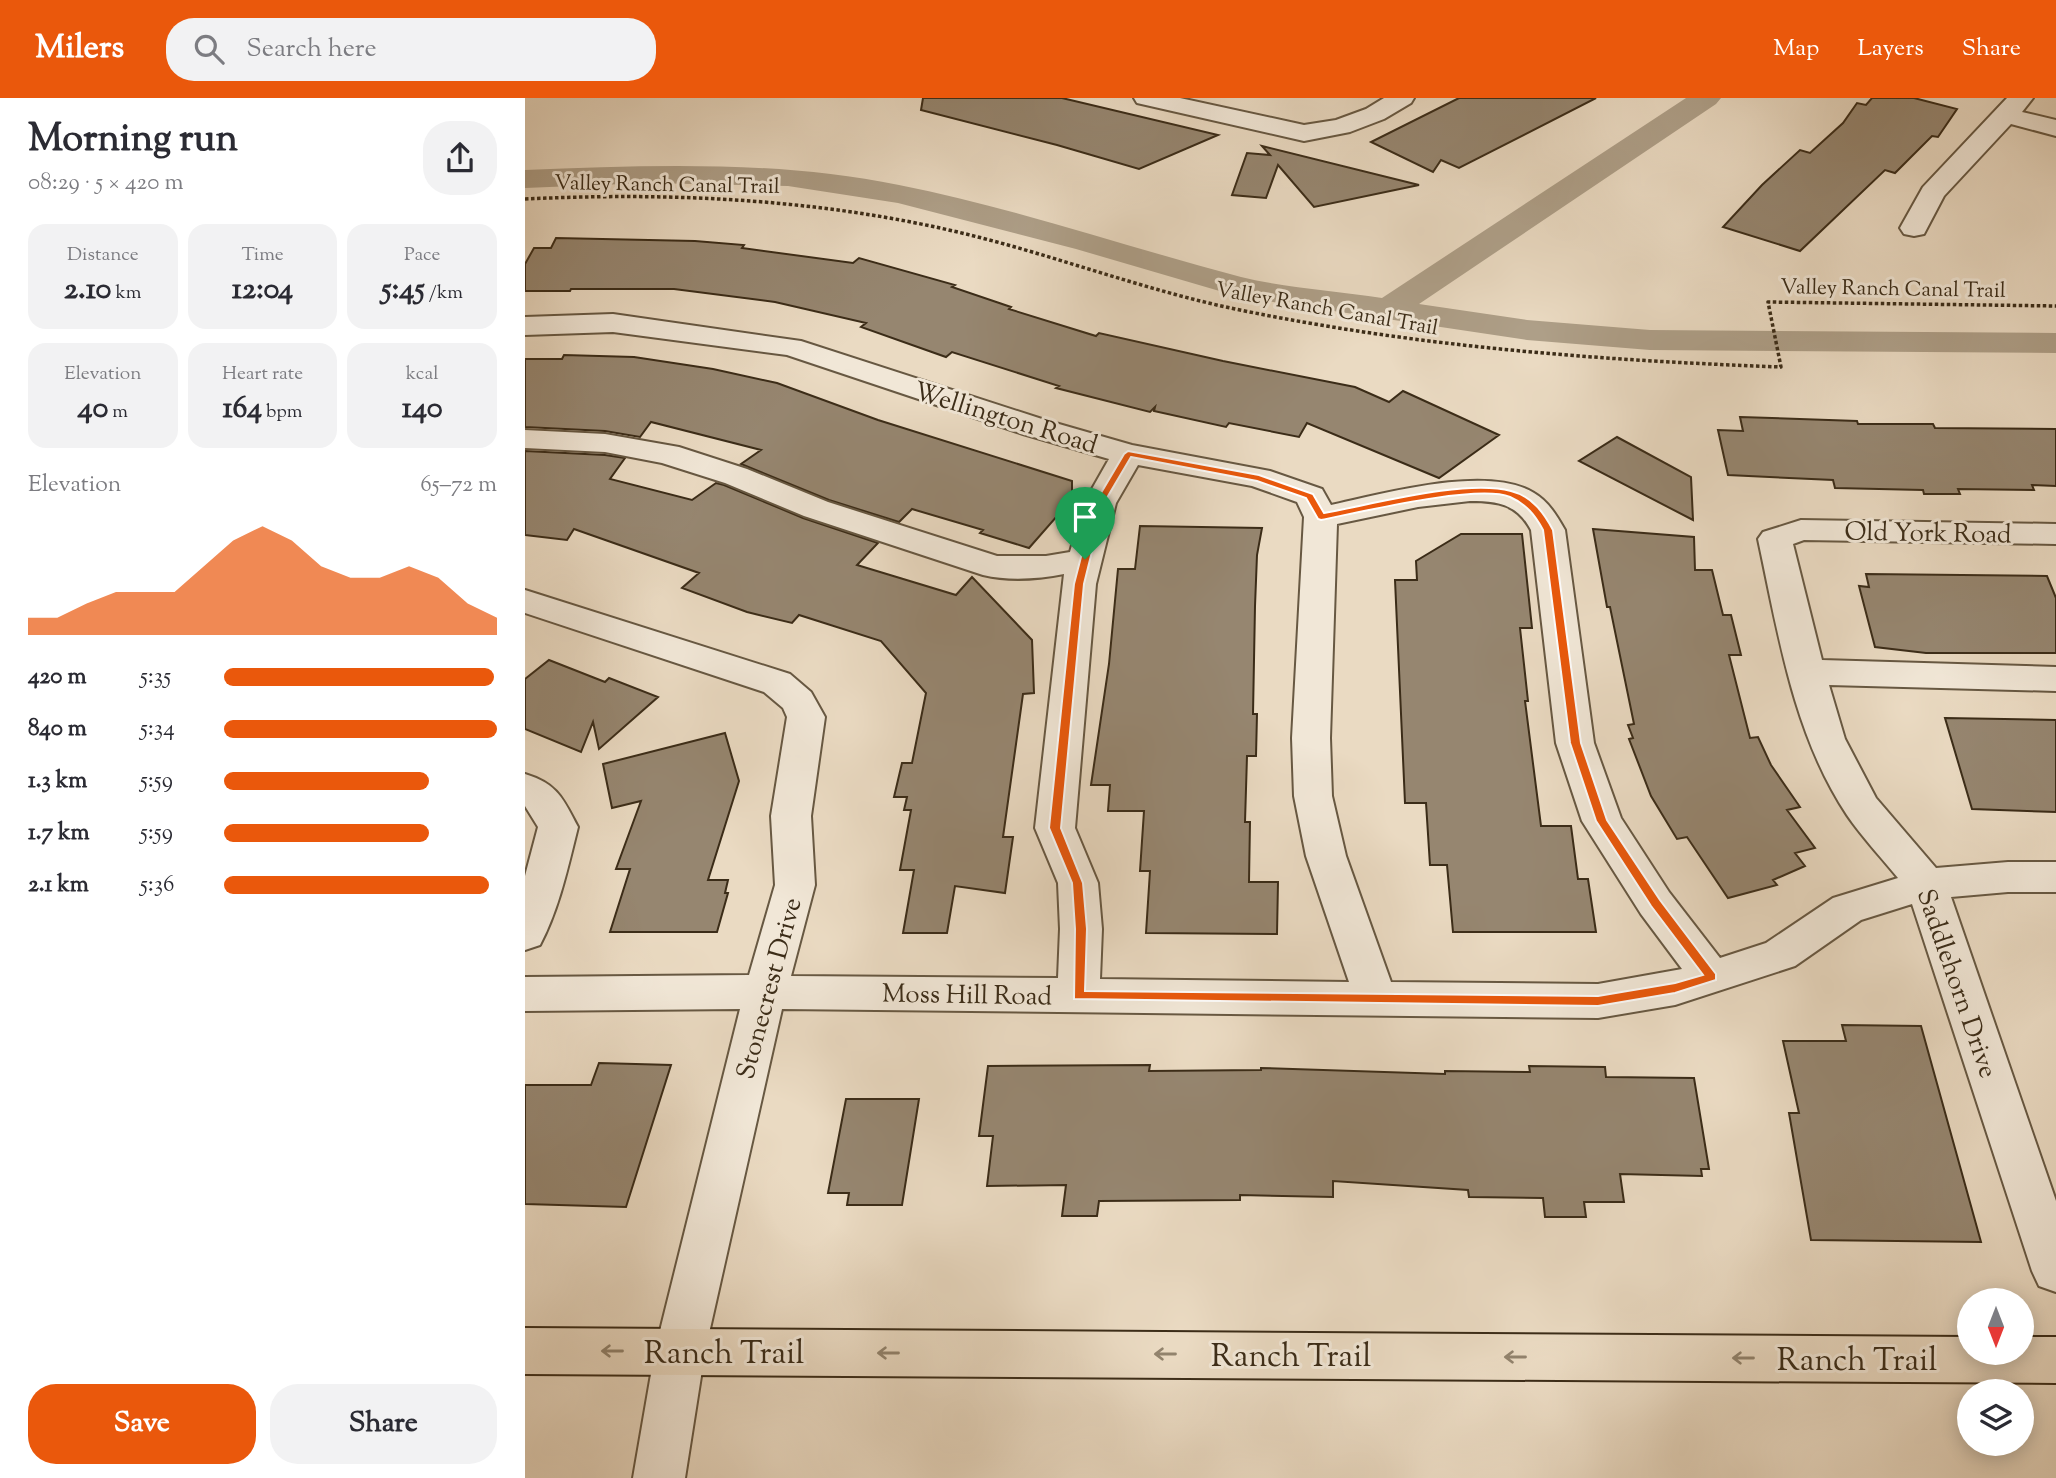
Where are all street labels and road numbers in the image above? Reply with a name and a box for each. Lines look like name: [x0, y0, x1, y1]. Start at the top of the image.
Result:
street label: Valley Ranch Canal Trail: [554, 169, 780, 203]
street label: Valley Ranch Canal Trail: [1780, 273, 2006, 307]
street label: Valley Ranch Canal Trail: [1213, 276, 1440, 344]
street label: Wellington Road: [909, 374, 1102, 465]
street label: Old York Road: [1844, 515, 2012, 554]
street label: Saddlehorn Drive: [1906, 884, 2005, 1083]
street label: Stonecrest Drive: [728, 894, 812, 1084]
street label: Moss Hill Road: [882, 977, 1053, 1016]
street label: Ranch Trail: [644, 1332, 804, 1378]
street label: Ranch Trail: [1211, 1335, 1371, 1381]
street label: Ranch Trail: [1777, 1339, 1937, 1385]

